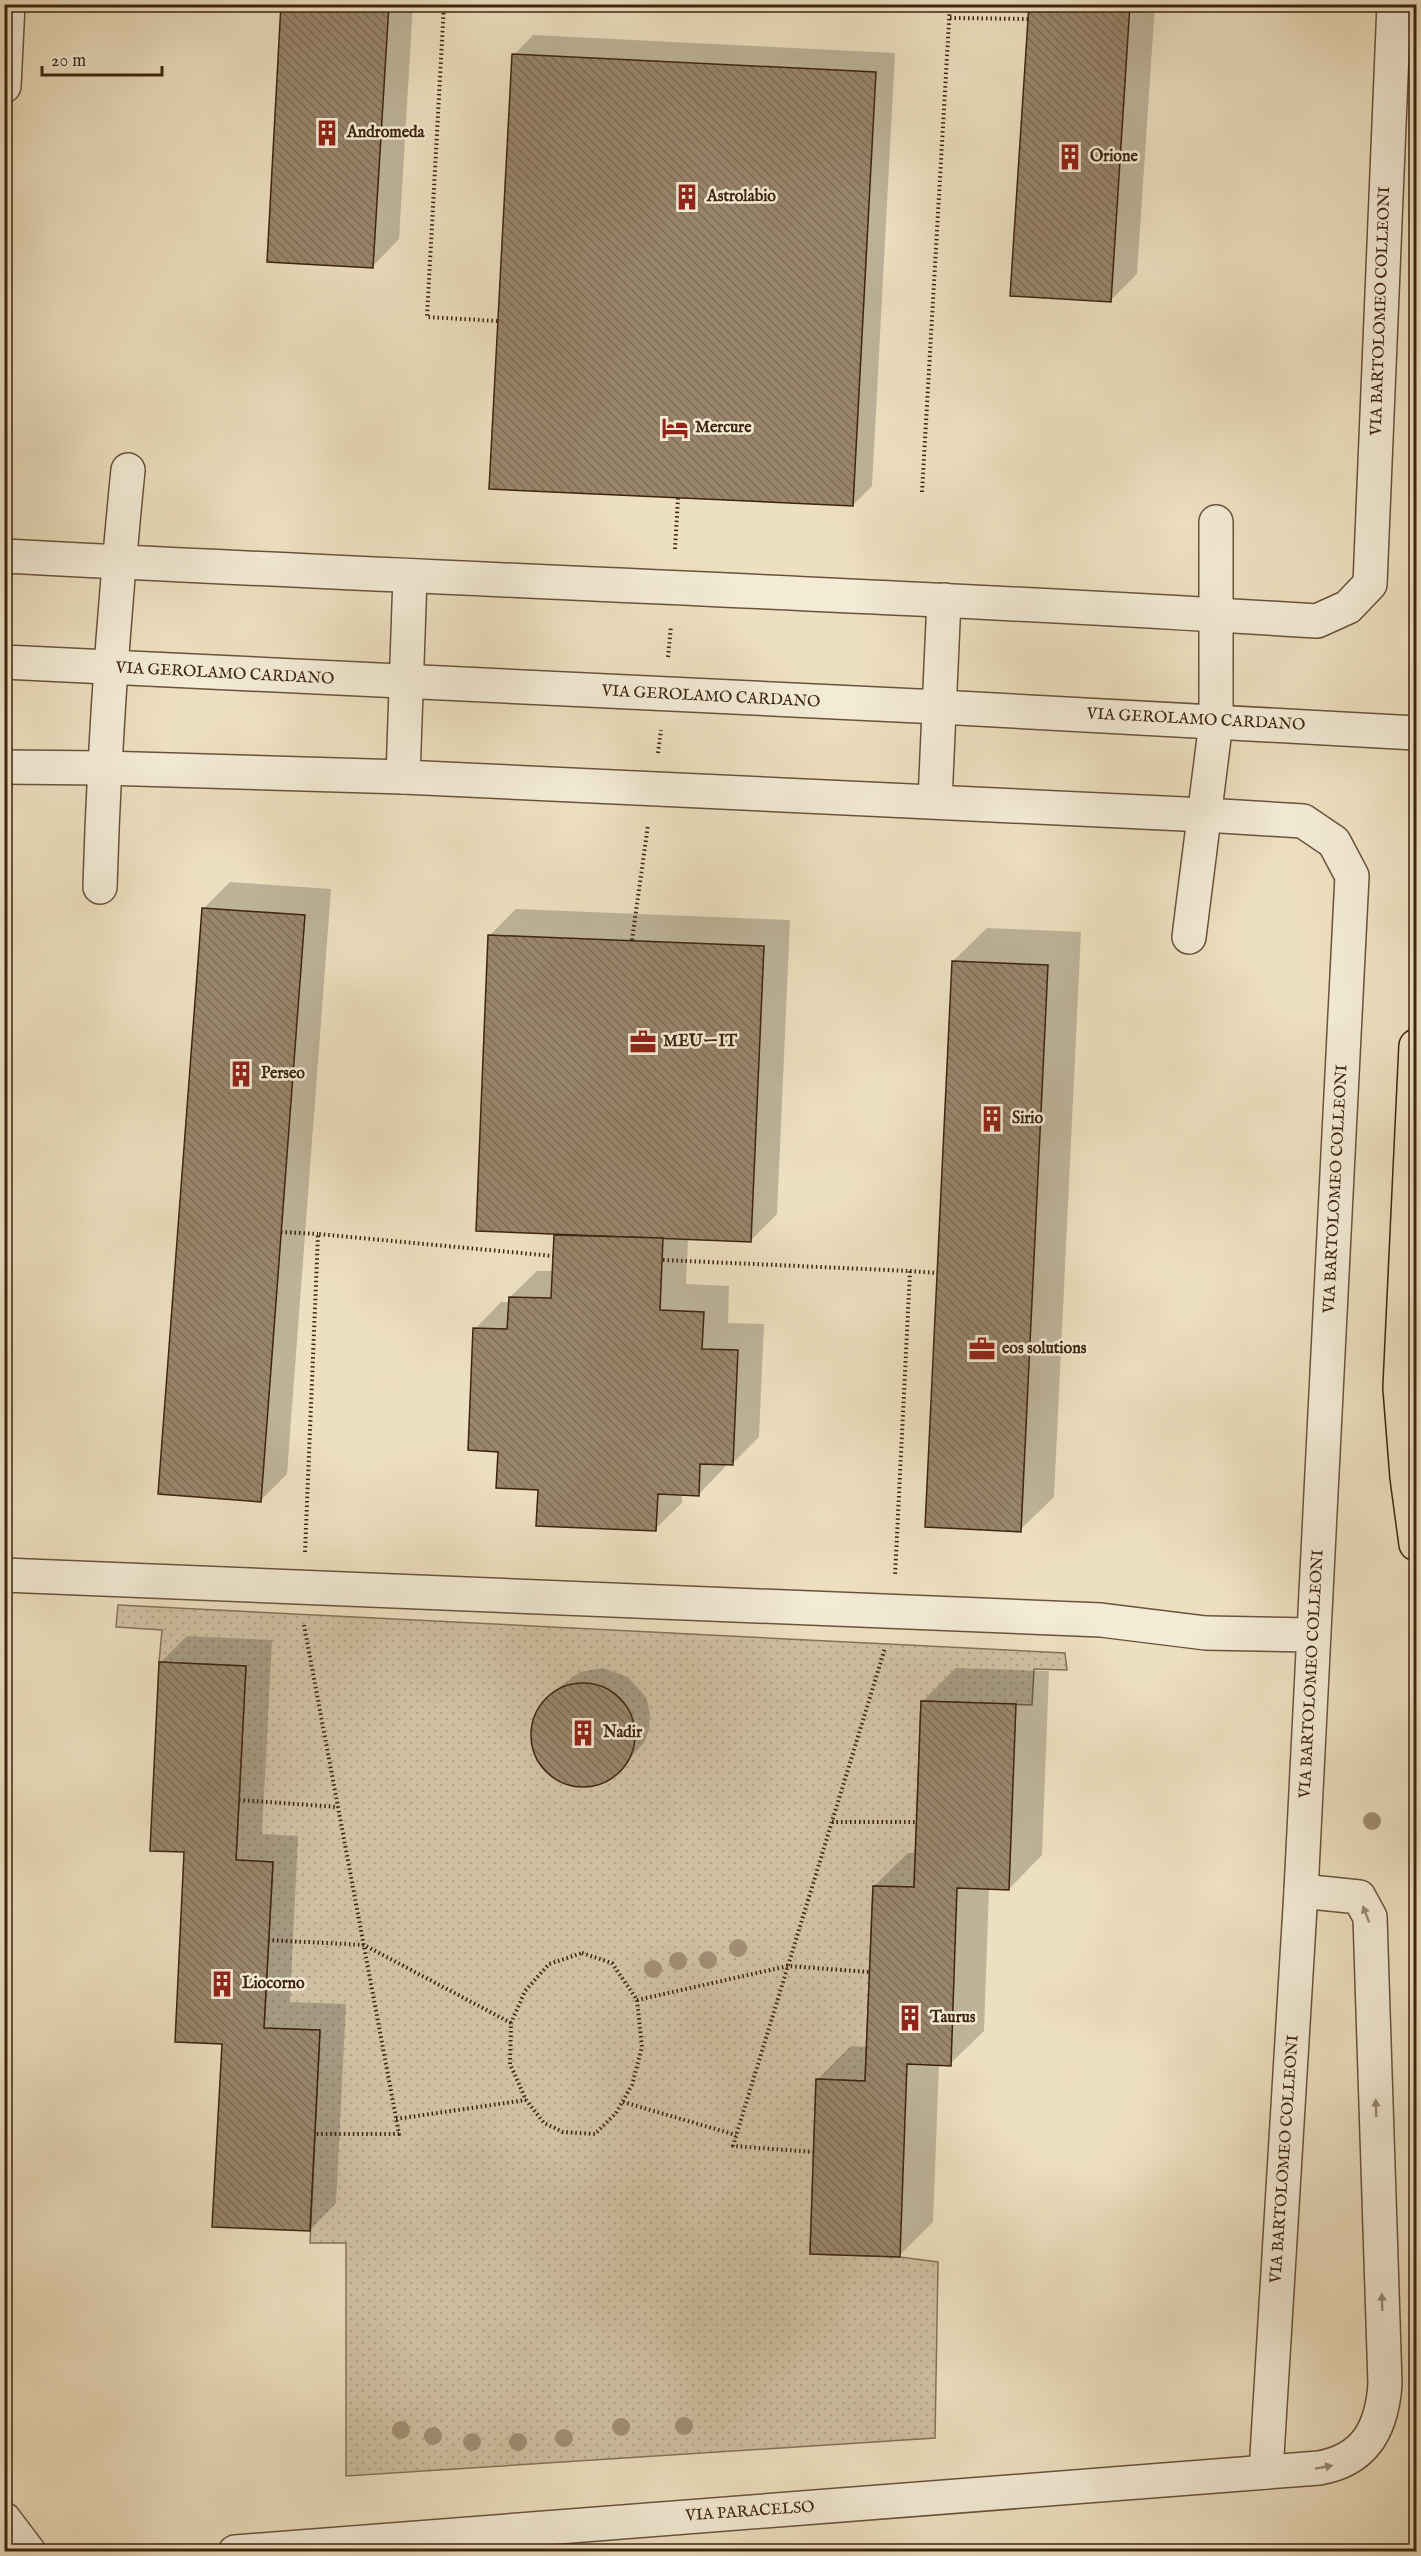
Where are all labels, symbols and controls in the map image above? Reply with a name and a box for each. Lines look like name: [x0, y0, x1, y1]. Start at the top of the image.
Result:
scale bar: [42, 39, 162, 77]
text: 20 m: [51, 50, 86, 73]
building icon: Andromeda: [312, 118, 342, 148]
place label: Andromeda: [346, 123, 426, 143]
building icon: Orione: [1055, 142, 1085, 172]
place label: Orione: [1090, 147, 1138, 167]
building icon: Astrolabio: [672, 182, 702, 212]
street label: VIA BARTOLOMEO COLLEONI: [1367, 186, 1395, 437]
place label: Astrolabio: [706, 187, 776, 207]
hotel icon: Mercure: [660, 413, 690, 443]
place label: Mercure: [695, 418, 752, 438]
street label: VIA GEROLAMO CARDANO: [114, 658, 335, 690]
street label: VIA GEROLAMO CARDANO: [600, 681, 821, 713]
street label: VIA GEROLAMO CARDANO: [1085, 704, 1306, 736]
office icon: MEUーIT: [628, 1027, 658, 1057]
place label: MEUーIT: [663, 1032, 737, 1052]
building icon: Perseo: [226, 1059, 256, 1089]
place label: Perseo: [261, 1064, 305, 1084]
street label: VIA BARTOLOMEO COLLEONI: [1319, 1064, 1353, 1315]
building icon: Sirio: [977, 1104, 1007, 1134]
place label: Sirio: [1012, 1109, 1044, 1129]
office icon: eos solutions: [967, 1334, 997, 1364]
place label: eos solutions: [1002, 1339, 1087, 1359]
street label: VIA BARTOLOMEO COLLEONI: [1295, 1549, 1329, 1800]
building icon: Nadir: [568, 1718, 598, 1748]
place label: Nadir: [602, 1723, 642, 1743]
one-way arrow: [1361, 1904, 1371, 1922]
building icon: Liocorno: [207, 1969, 237, 1999]
place label: Liocorno: [242, 1974, 305, 1994]
building icon: Taurus: [895, 2003, 925, 2033]
place label: Taurus: [929, 2008, 976, 2028]
street label: VIA BARTOLOMEO COLLEONI: [1266, 2034, 1304, 2285]
one-way arrow: [1371, 2098, 1380, 2117]
one-way arrow: [1377, 2293, 1387, 2312]
one-way arrow: [1314, 2462, 1333, 2471]
street label: VIA PARACELSO: [684, 2498, 815, 2527]

